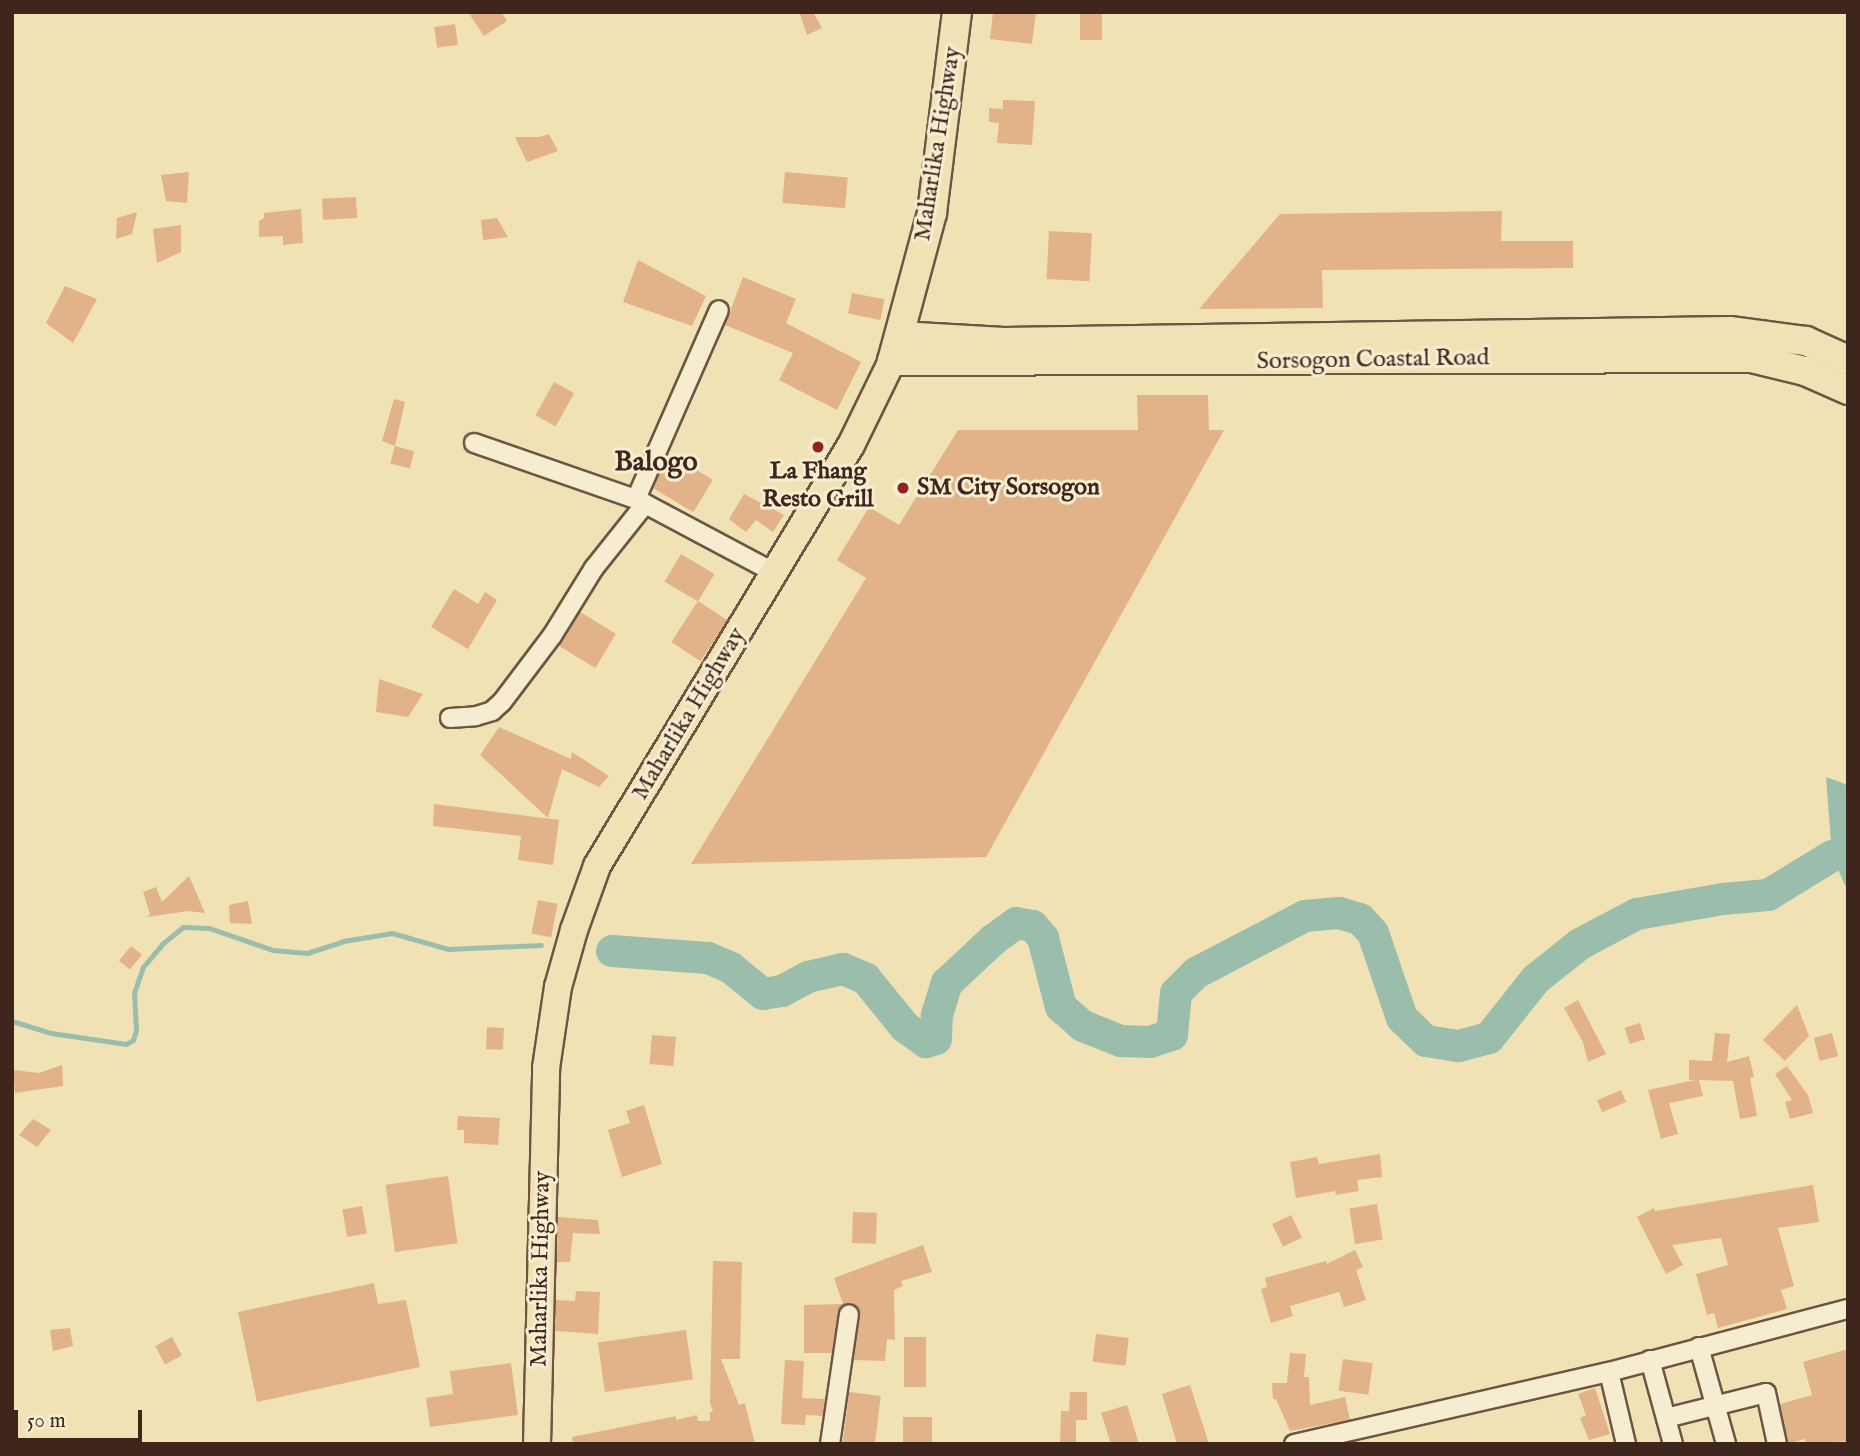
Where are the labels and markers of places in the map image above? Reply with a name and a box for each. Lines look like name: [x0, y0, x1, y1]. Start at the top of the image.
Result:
marker: La Fhang Resto Grill: [810, 439, 826, 455]
place label: La Fhang Resto Grill: [762, 458, 874, 514]
place label: SM City Sorsogon: [917, 474, 1100, 502]
marker: SM City Sorsogon: [895, 480, 911, 496]

